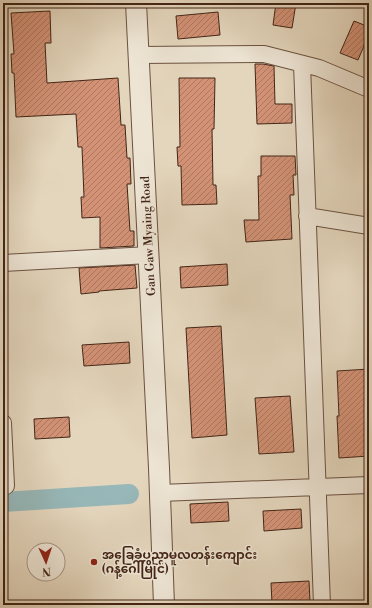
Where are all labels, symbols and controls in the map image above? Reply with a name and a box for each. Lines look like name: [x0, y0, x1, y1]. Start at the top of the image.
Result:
street label: Gan Gaw Myaing Road: [138, 175, 159, 296]
north arrow: [26, 542, 66, 582]
place label: အခြေခံပညာမူလတန်းကျောင်း (ဂန့်ဂေါ်မြိုင်): [102, 545, 257, 579]
marker: အခြေခံပညာမူလတန်းကျောင်း (ဂန့်ဂေါ်မြိုင်): [89, 557, 99, 567]
text: N: [41, 564, 51, 578]

